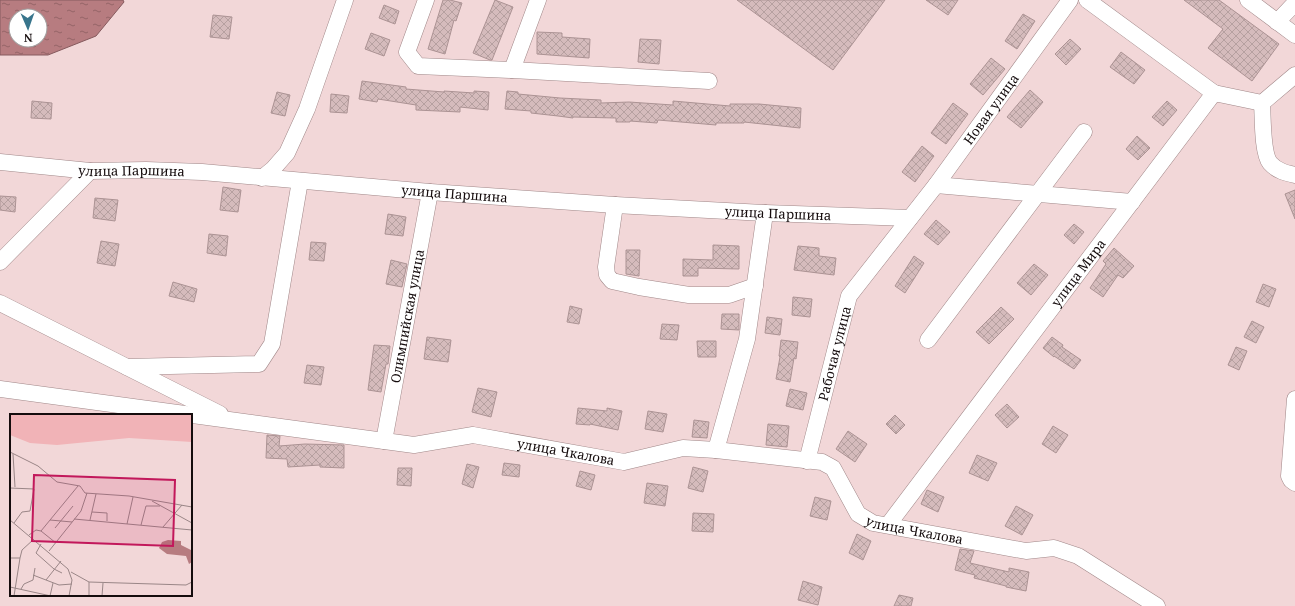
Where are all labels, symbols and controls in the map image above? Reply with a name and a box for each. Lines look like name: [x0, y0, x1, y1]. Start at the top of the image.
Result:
north arrow: [8, 8, 48, 48]
text: N: [23, 31, 33, 46]
street label: Новая улица: [959, 70, 1023, 148]
street label: улица Паршина: [77, 161, 185, 180]
street label: улица Паршина: [401, 181, 508, 206]
street label: улица Паршина: [724, 202, 832, 224]
street label: улица Мира: [1047, 235, 1110, 310]
street label: Олимпийская улица: [386, 248, 428, 385]
street label: Рабочая улица: [814, 304, 855, 403]
inset map: [10, 414, 192, 596]
street label: улица Чкалова: [516, 434, 616, 469]
street label: улица Чкалова: [862, 512, 965, 548]

